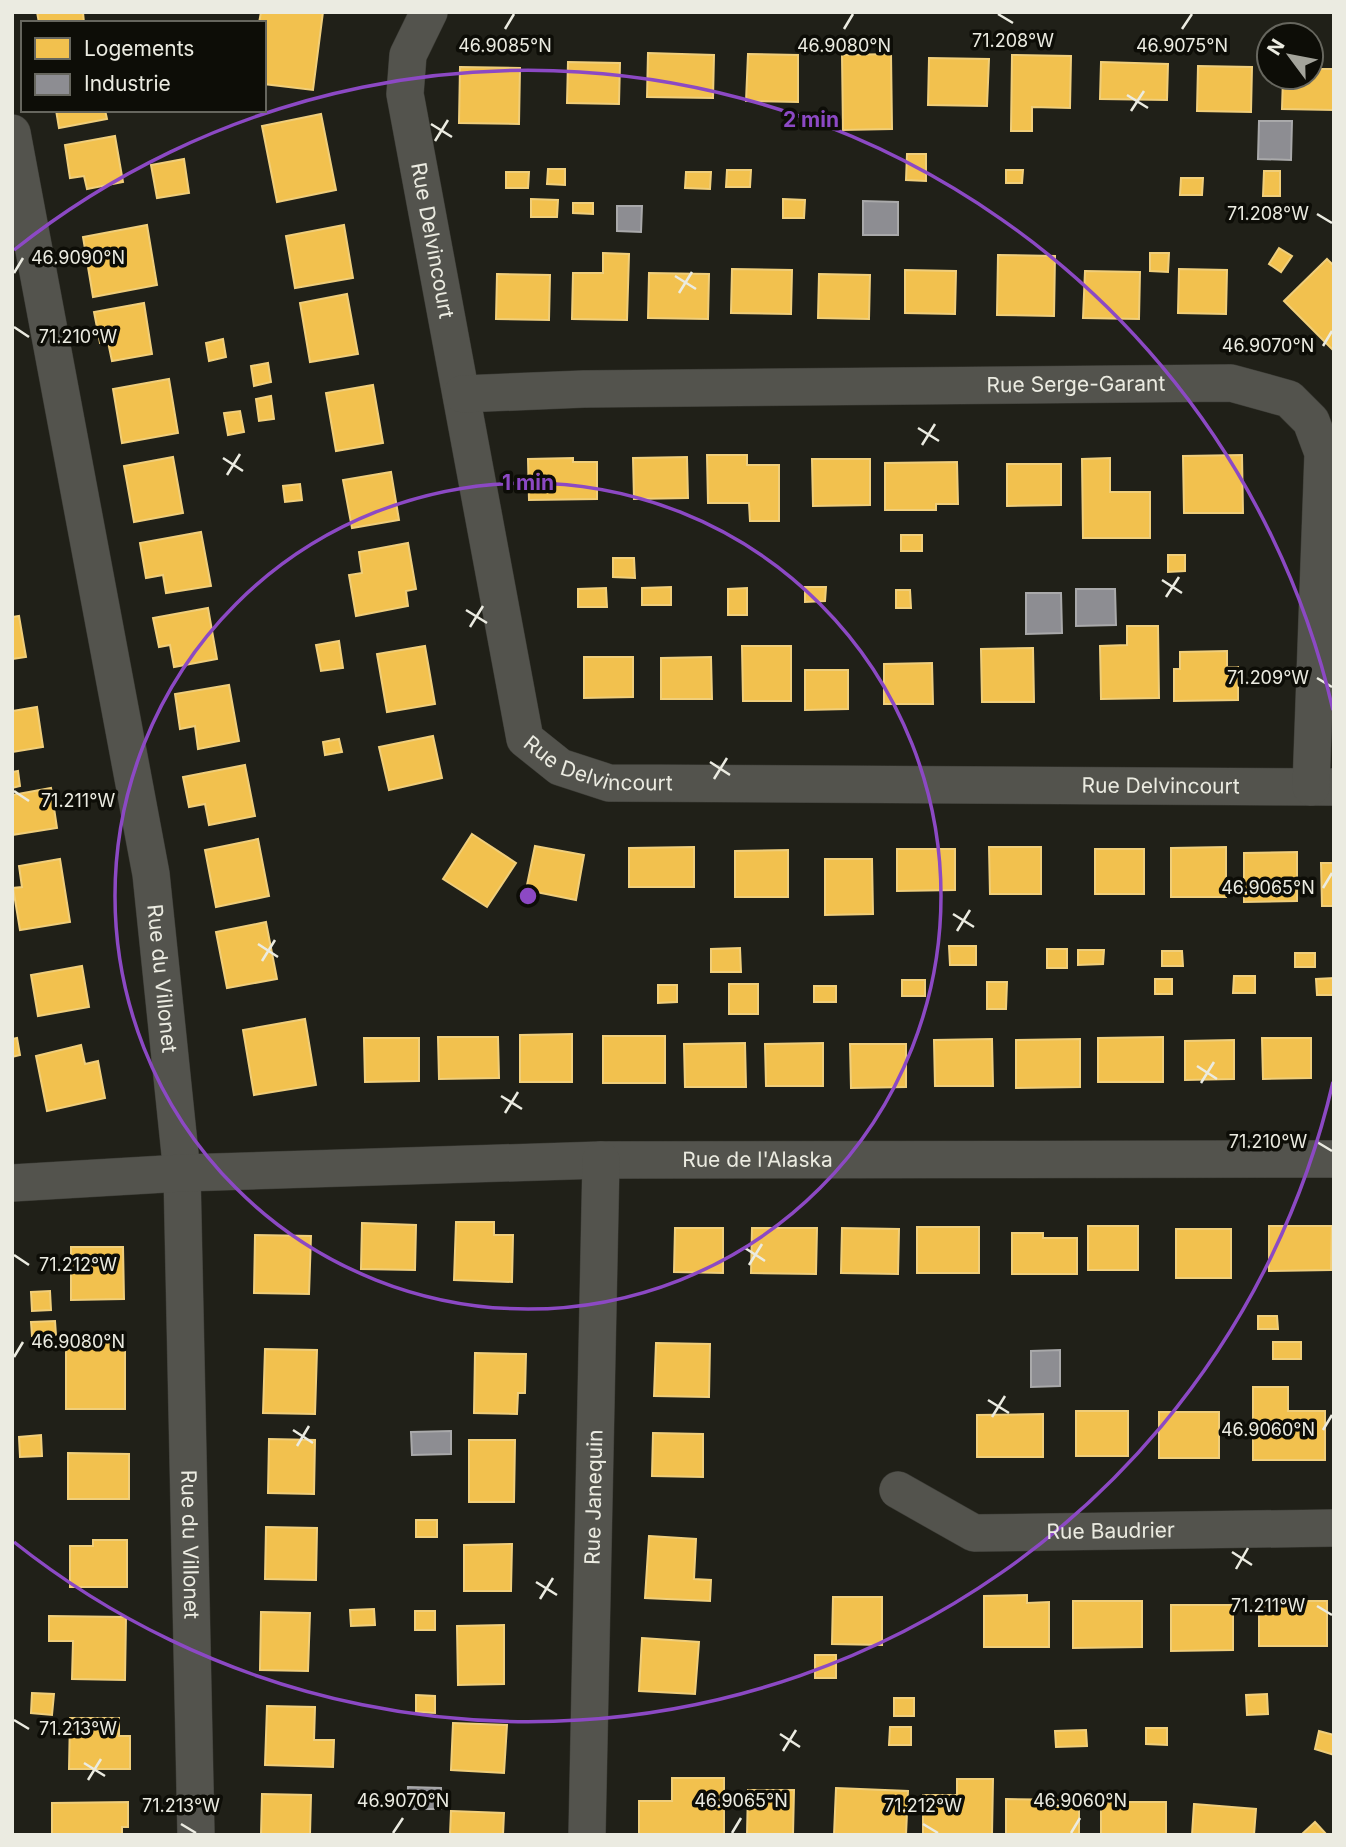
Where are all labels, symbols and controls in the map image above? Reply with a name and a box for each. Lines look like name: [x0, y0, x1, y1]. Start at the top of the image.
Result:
legend: [21, 21, 266, 112]
north arrow: [1255, 21, 1325, 91]
text: 71.208°W: [972, 30, 1054, 51]
text: 46.9085°N: [458, 35, 552, 56]
text: 46.9080°N: [797, 35, 891, 56]
text: 46.9075°N: [1136, 35, 1228, 56]
text: N: [1262, 35, 1290, 59]
text: Logements: [84, 36, 194, 61]
text: Industrie: [84, 71, 171, 96]
text: 2 min: [783, 107, 839, 132]
street label: Rue Delvincourt: [406, 160, 460, 321]
text: 71.208°W: [1227, 203, 1309, 224]
text: 46.9090°N: [31, 247, 125, 268]
text: 71.210°W: [39, 326, 117, 347]
text: 46.9070°N: [1222, 335, 1314, 356]
street label: Rue Serge-Garant: [986, 371, 1165, 397]
text: 1 min: [502, 470, 554, 495]
text: 71.209°W: [1227, 667, 1309, 688]
street label: Rue Delvincourt: [519, 730, 673, 795]
street label: Rue Delvincourt: [1081, 773, 1240, 798]
text: 71.211°W: [41, 790, 115, 811]
text: 46.9065°N: [1221, 877, 1315, 898]
centre of rings: [516, 884, 540, 908]
street label: Rue du Villonet: [142, 903, 182, 1054]
text: 71.210°W: [1229, 1131, 1307, 1152]
street label: Rue de l'Alaska: [682, 1147, 833, 1172]
text: 71.212°W: [39, 1254, 117, 1275]
text: 46.9080°N: [31, 1331, 125, 1352]
text: 46.9060°N: [1221, 1419, 1315, 1440]
street label: Rue Janequin: [580, 1429, 607, 1565]
street label: Rue du Villonet: [176, 1470, 204, 1619]
street label: Rue Baudrier: [1046, 1517, 1175, 1544]
text: 71.211°W: [1231, 1595, 1305, 1616]
text: 71.213°W: [39, 1718, 117, 1739]
text: 46.9070°N: [357, 1790, 449, 1811]
text: 46.9065°N: [694, 1790, 788, 1811]
text: 46.9060°N: [1033, 1790, 1127, 1811]
text: 71.213°W: [142, 1795, 220, 1816]
text: 71.212°W: [884, 1795, 962, 1816]

